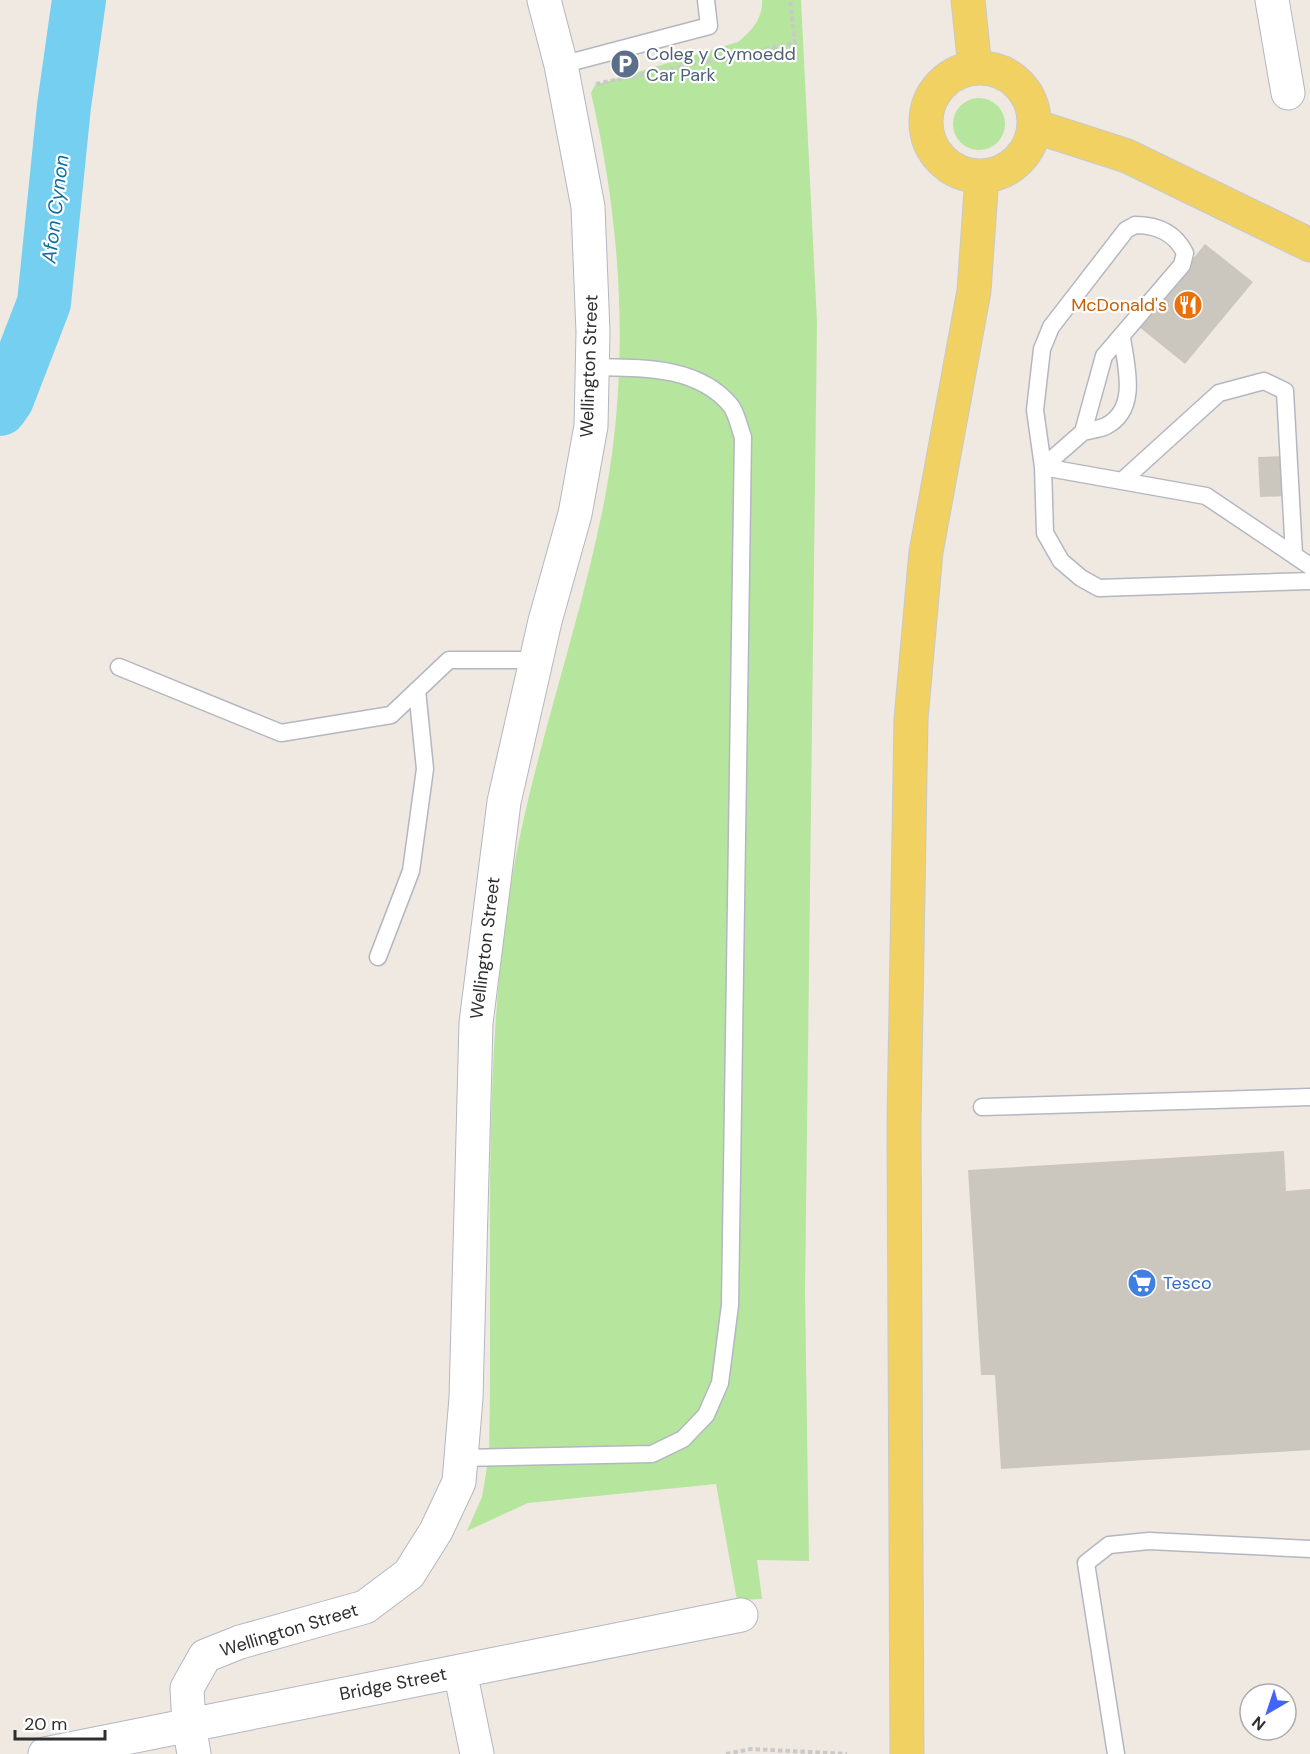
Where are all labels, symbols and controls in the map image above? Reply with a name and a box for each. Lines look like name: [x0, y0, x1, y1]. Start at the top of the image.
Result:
place label: Coleg y Cymoedd Car Park: [646, 42, 796, 87]
parking icon: Coleg y Cymoedd Car Park: [609, 48, 641, 80]
water label: Afon Cynon: [35, 153, 75, 266]
restaurant icon: McDonald's: [1172, 289, 1204, 321]
place label: McDonald's: [1071, 293, 1167, 317]
street label: Wellington Street: [575, 294, 603, 438]
street label: Wellington Street: [464, 876, 506, 1020]
supermarket icon: Tesco: [1126, 1267, 1158, 1299]
place label: Tesco: [1163, 1271, 1212, 1295]
street label: Wellington Street: [217, 1598, 361, 1662]
street label: Bridge Street: [337, 1662, 449, 1706]
north arrow: [1238, 1682, 1298, 1742]
scale bar: [15, 1703, 105, 1741]
text: N: [1248, 1711, 1270, 1735]
text: 20 m: [24, 1712, 67, 1736]

